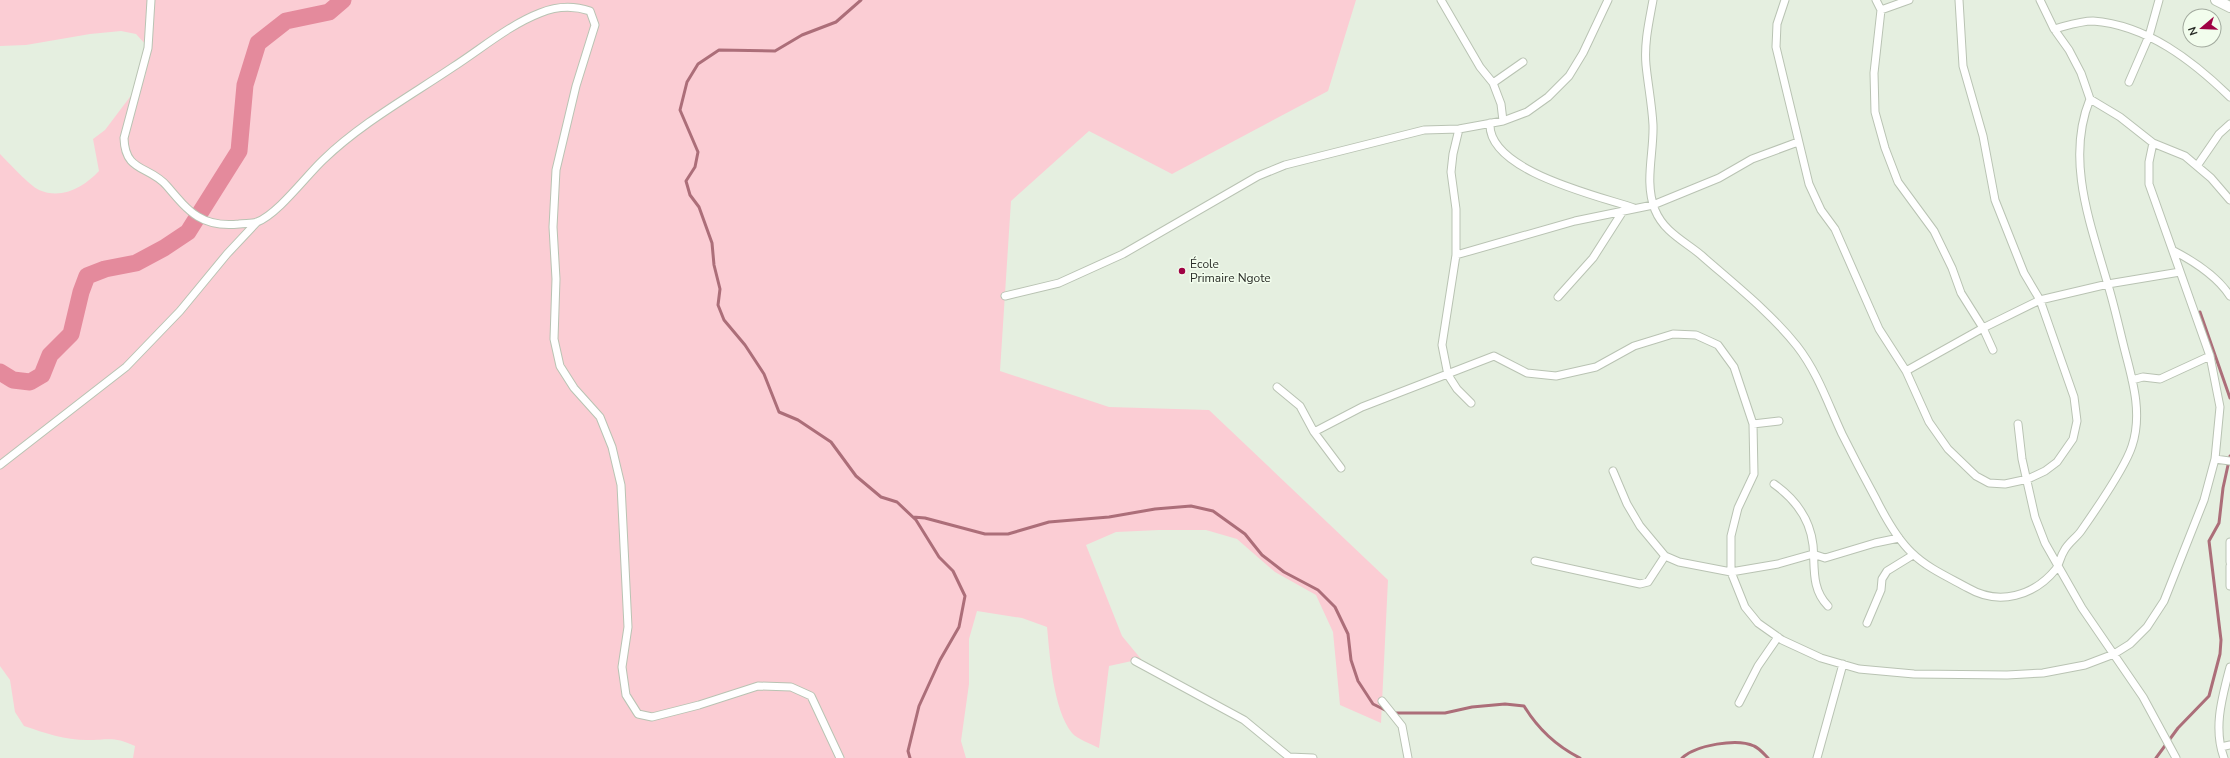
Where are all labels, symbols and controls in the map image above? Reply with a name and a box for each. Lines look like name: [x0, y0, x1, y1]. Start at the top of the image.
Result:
north arrow: [2182, 8, 2222, 48]
text: N: [2185, 25, 2201, 37]
place label: École Primaire Ngote: [1190, 256, 1271, 286]
marker: École Primaire Ngote: [1177, 266, 1187, 276]

